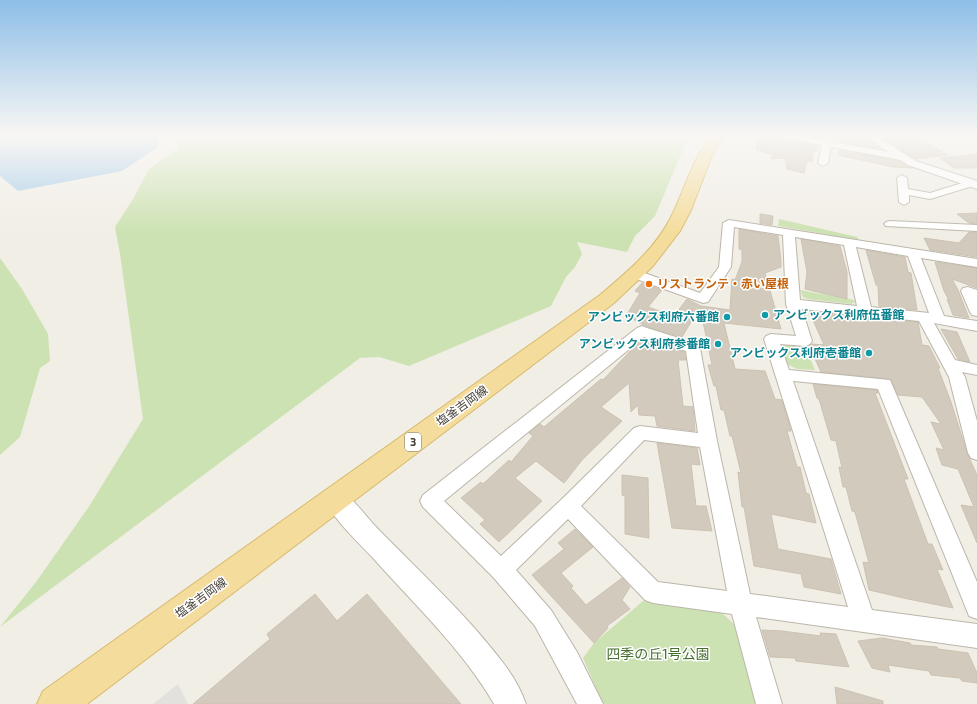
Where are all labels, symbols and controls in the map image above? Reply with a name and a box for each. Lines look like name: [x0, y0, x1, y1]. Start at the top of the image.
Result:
place label: リストランテ・赤い屋根: [657, 276, 789, 290]
marker: リストランテ・赤い屋根: [644, 279, 654, 289]
place label: アンビックス利府伍番館: [773, 307, 904, 321]
place label: アンビックス利府六番館: [588, 309, 719, 323]
marker: アンビックス利府伍番館: [760, 310, 770, 320]
marker: アンビックス利府六番館: [722, 312, 732, 322]
place label: アンビックス利府参番館: [579, 336, 710, 350]
marker: アンビックス利府参番館: [713, 339, 723, 349]
place label: アンビックス利府壱番館: [730, 345, 861, 359]
marker: アンビックス利府壱番館: [864, 348, 874, 358]
street label: 塩釜吉岡線: [433, 382, 490, 428]
road number: 3: [405, 433, 421, 451]
street label: 塩釜吉岡線: [172, 574, 229, 620]
park label: 四季の丘1号公園: [606, 645, 710, 662]

